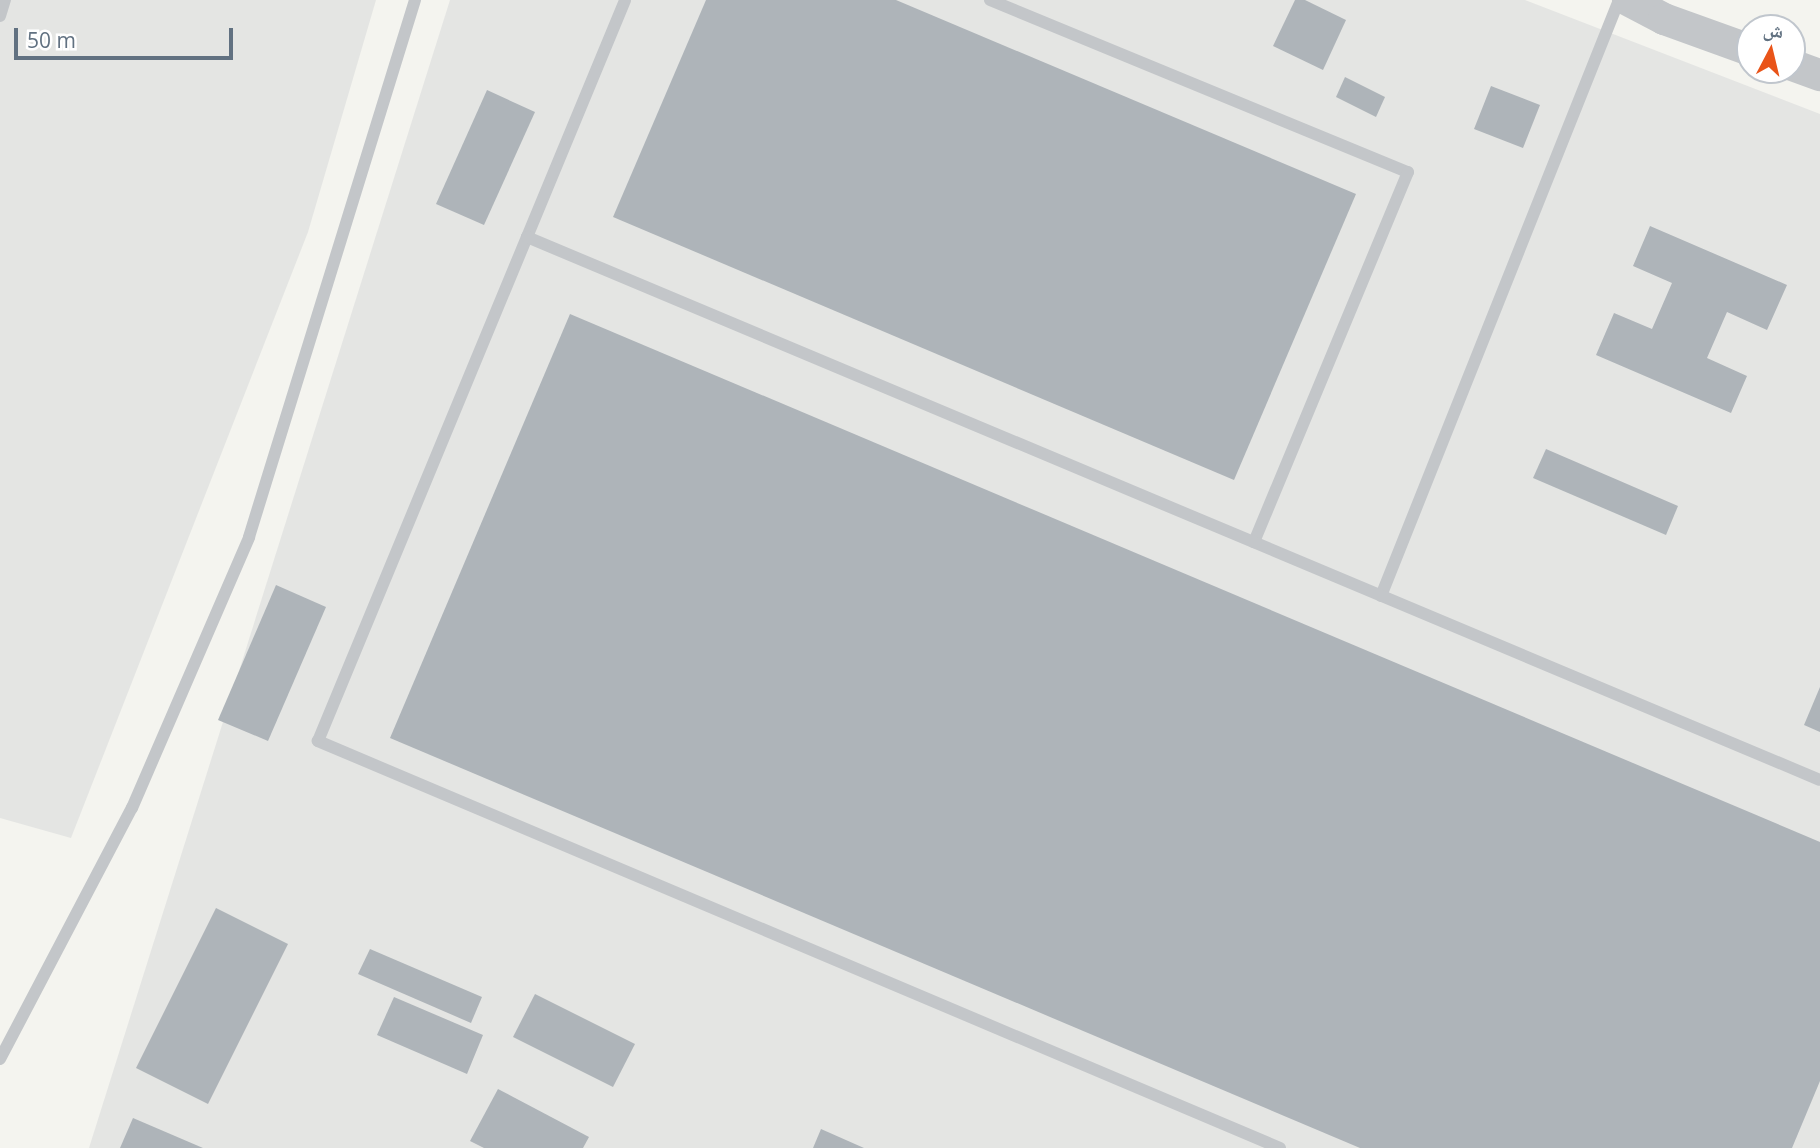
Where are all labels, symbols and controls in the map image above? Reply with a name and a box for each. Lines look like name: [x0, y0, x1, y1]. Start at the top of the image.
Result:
scale bar: [18, 14, 236, 58]
north arrow: [1736, 14, 1806, 84]
text: ش: [1762, 16, 1785, 44]
text: 50 m: [27, 26, 76, 54]

